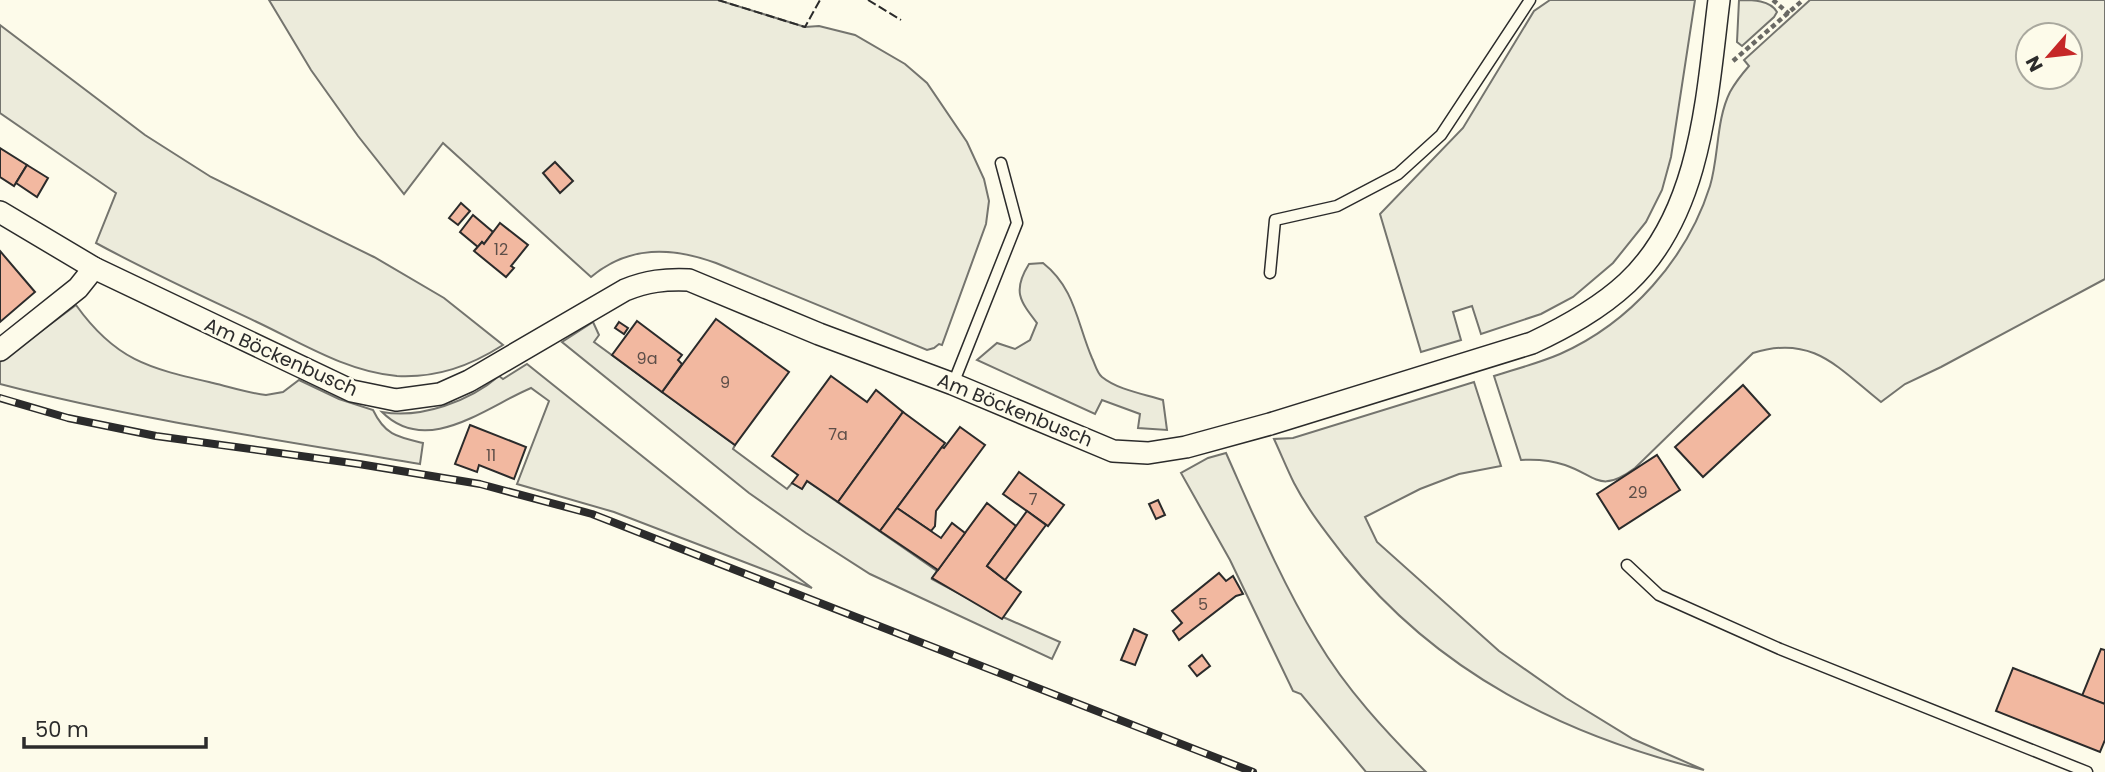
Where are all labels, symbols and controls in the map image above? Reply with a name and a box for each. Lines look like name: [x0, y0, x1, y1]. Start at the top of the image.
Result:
north arrow: [2014, 21, 2084, 91]
text: N: [2019, 51, 2050, 76]
house number: 12: [494, 238, 508, 261]
street label: Am Böckenbusch: [200, 311, 362, 403]
house number: 9a: [637, 347, 657, 370]
street label: Am Böckenbusch: [933, 367, 1097, 453]
house number: 9: [720, 371, 730, 394]
house number: 7a: [828, 423, 848, 446]
house number: 11: [486, 444, 496, 467]
house number: 29: [1628, 481, 1648, 504]
house number: 7: [1029, 488, 1038, 511]
house number: 5: [1198, 593, 1208, 616]
scale bar: [24, 706, 206, 750]
text: 50 m: [35, 715, 89, 744]

